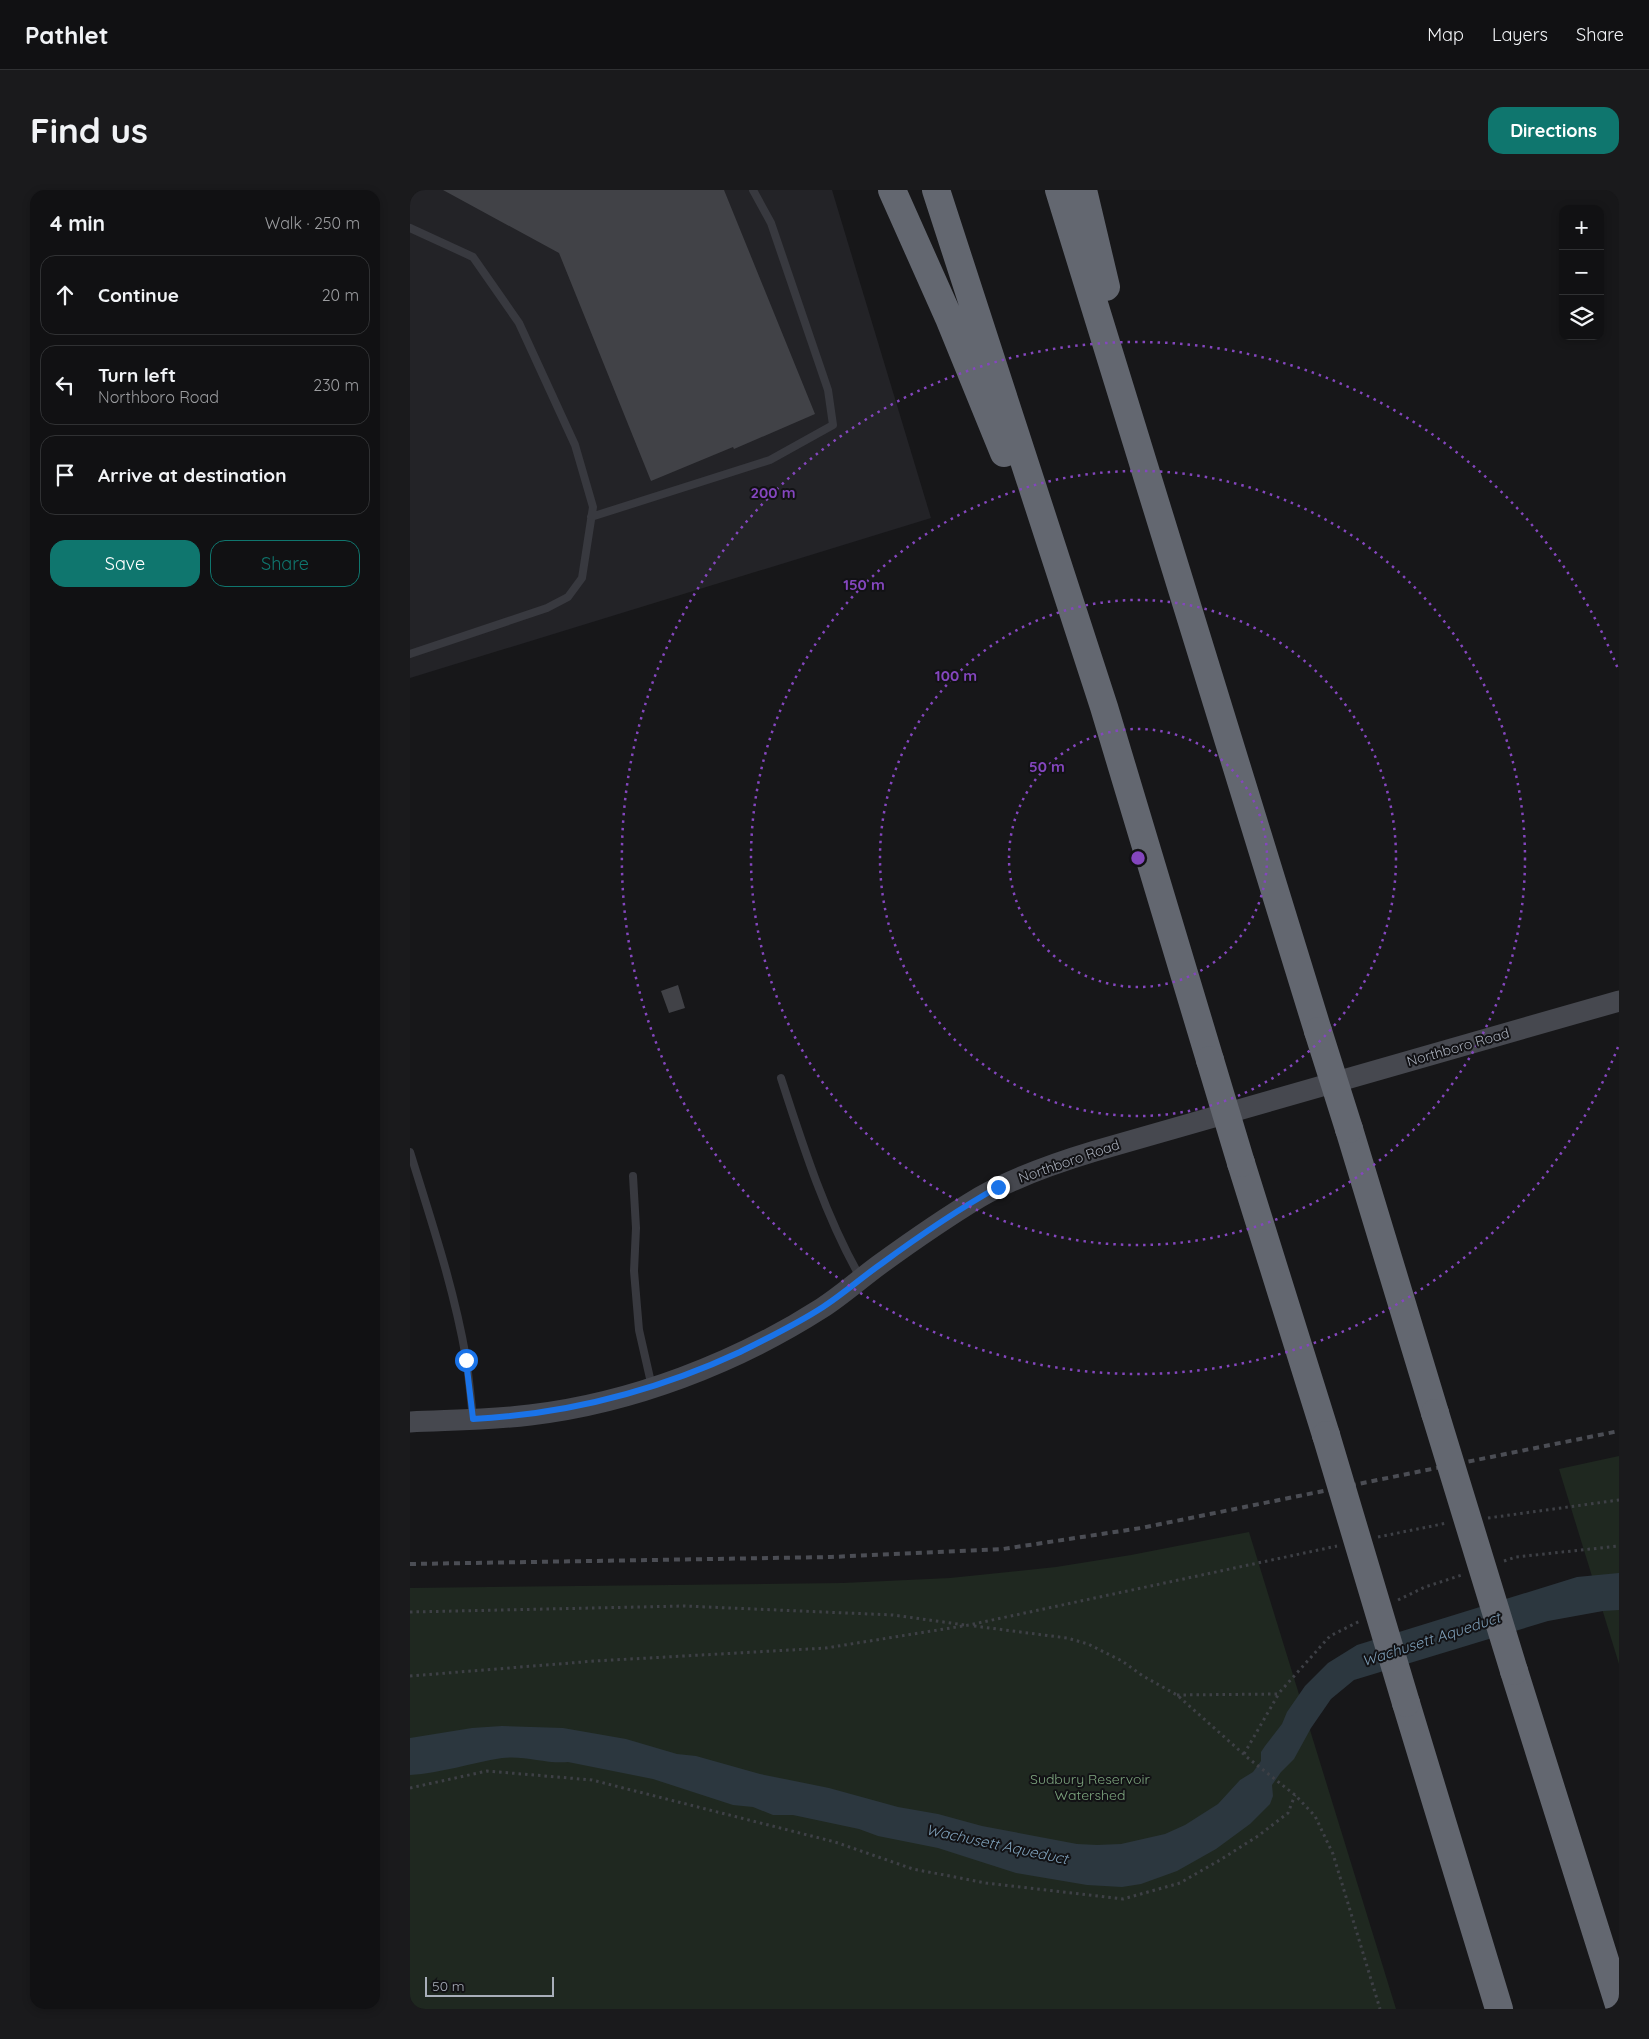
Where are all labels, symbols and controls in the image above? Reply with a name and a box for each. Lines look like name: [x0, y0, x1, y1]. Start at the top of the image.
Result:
text: Pathlet: [25, 20, 109, 50]
text: Map: [1427, 23, 1464, 46]
text: Layers: [1492, 23, 1548, 46]
text: Share: [1576, 23, 1624, 46]
button: Directions: [1488, 107, 1619, 154]
text: Find us: [30, 108, 148, 152]
map controls: [1559, 205, 1604, 340]
button: +: [1559, 205, 1604, 250]
text: 4 min: [50, 210, 105, 236]
text: Walk · 250 m: [265, 213, 360, 233]
button: −: [1559, 250, 1604, 295]
icon: ahead: [51, 281, 79, 309]
text: Continue: [98, 283, 179, 307]
text: 20 m: [322, 285, 359, 305]
button: layers: [1559, 295, 1604, 340]
text: Turn left: [98, 363, 176, 387]
icon: left: [51, 371, 79, 399]
text: 230 m: [313, 375, 359, 395]
text: Northboro Road: [98, 387, 219, 407]
icon: arrive: [51, 461, 79, 489]
text: Arrive at destination: [98, 463, 287, 487]
text: 200 m: [751, 483, 796, 502]
button: Save: [50, 540, 200, 587]
button: Share: [210, 540, 360, 587]
text: 150 m: [843, 575, 885, 594]
text: 100 m: [935, 666, 977, 685]
text: 50 m: [1029, 757, 1065, 776]
centre of rings: [1129, 849, 1147, 867]
street label: Northboro Road: [1405, 1024, 1511, 1070]
street label: Northboro Road: [1016, 1135, 1122, 1187]
route end: [987, 1176, 1010, 1199]
route start: [455, 1349, 478, 1372]
water label: Wachusett Aqueduct: [1359, 1607, 1505, 1670]
park label: Sudbury Reservoir Watershed: [1030, 1770, 1151, 1804]
water label: Wachusett Aqueduct: [924, 1820, 1072, 1869]
scale bar: [425, 1974, 554, 1997]
text: 50 m: [432, 1977, 465, 1995]

